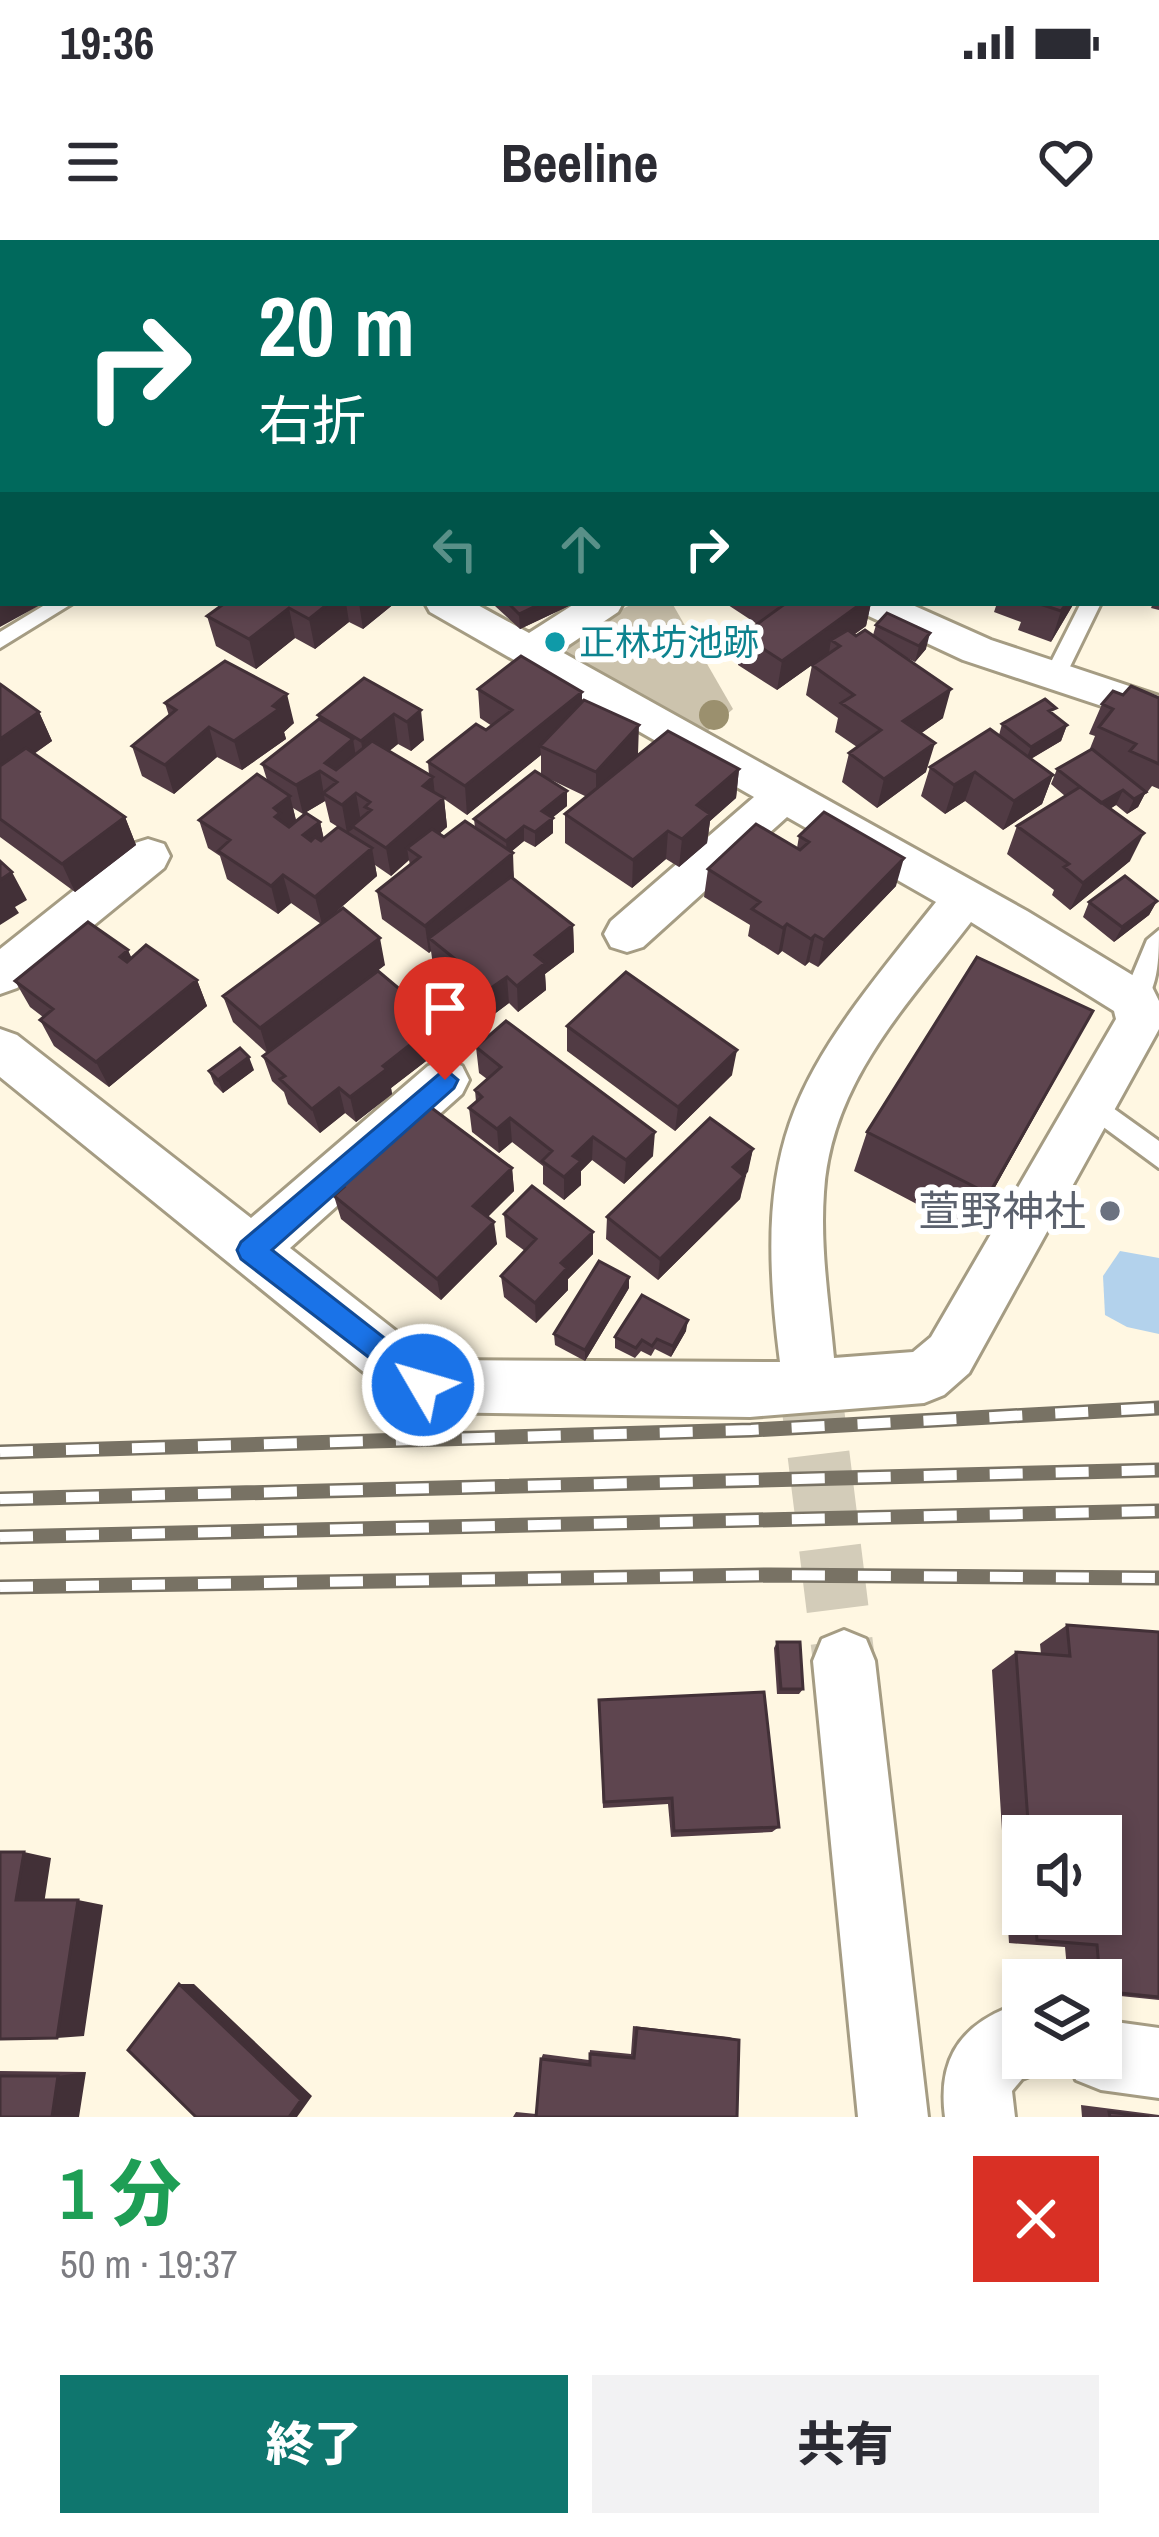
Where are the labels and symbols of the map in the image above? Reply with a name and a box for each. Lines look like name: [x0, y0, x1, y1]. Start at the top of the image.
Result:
place label: 正林坊池跡: [579, 618, 759, 666]
marker: 正林坊池跡: [542, 629, 568, 655]
pin: [394, 957, 496, 1080]
place label: 萱野神社: [918, 1183, 1086, 1239]
marker: 萱野神社: [1097, 1198, 1123, 1224]
position arrow: [360, 1322, 486, 1448]

